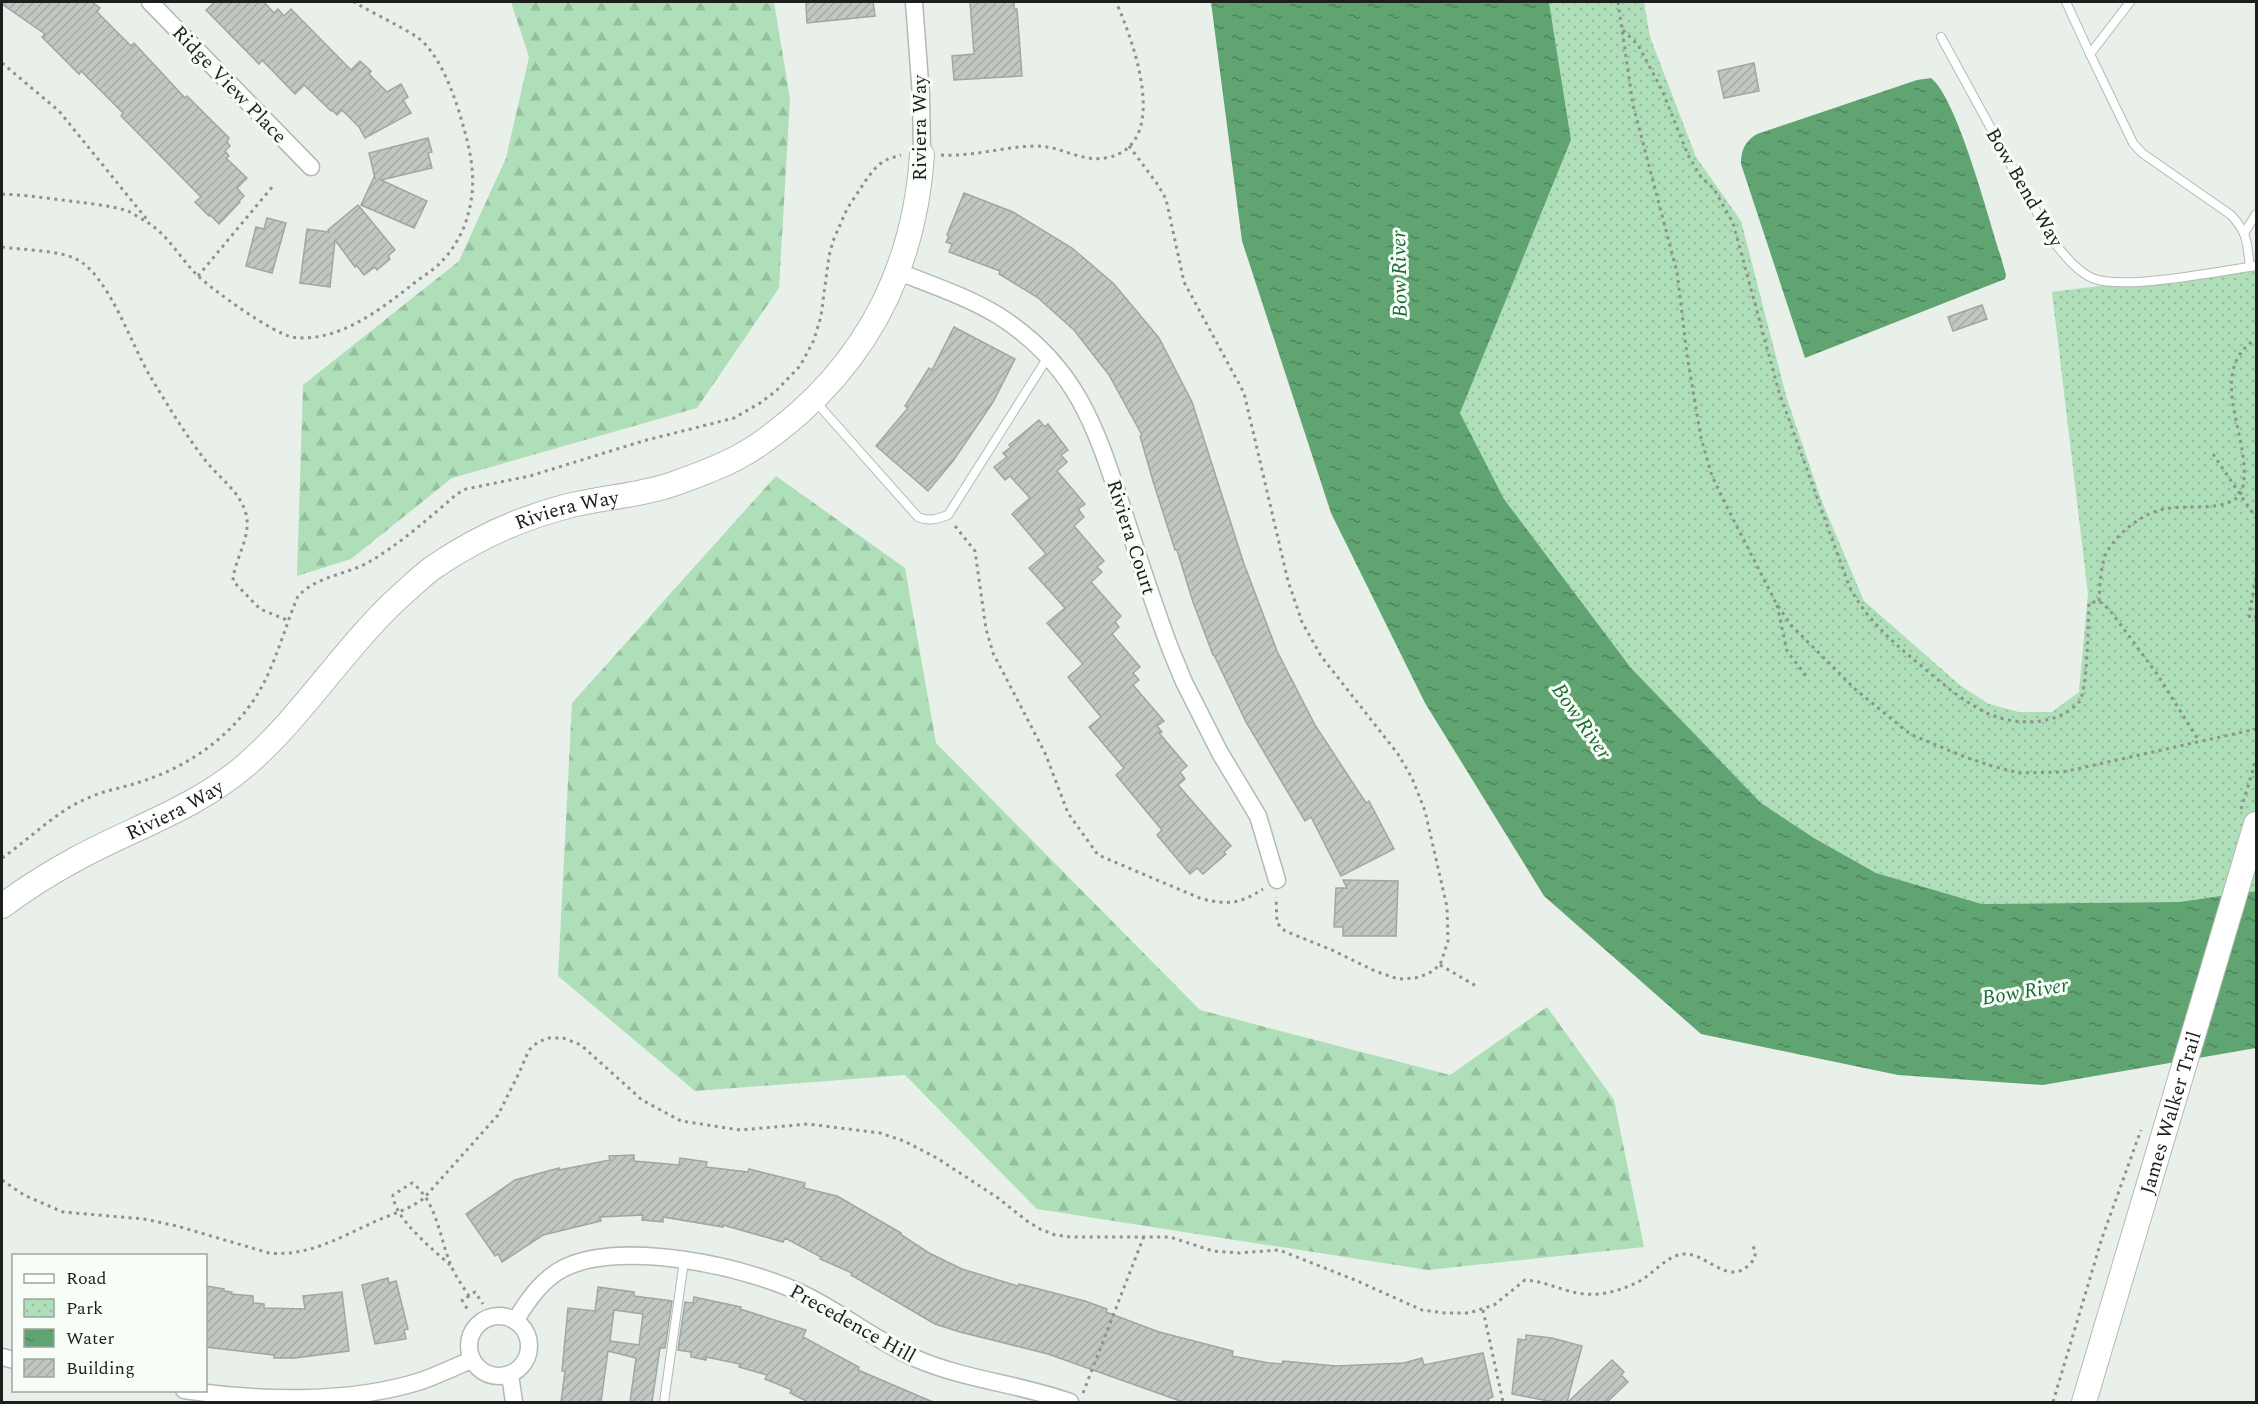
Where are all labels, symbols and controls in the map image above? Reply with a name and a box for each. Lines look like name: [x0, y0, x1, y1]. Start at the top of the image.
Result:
street label: Ridge View Place: [165, 19, 294, 151]
street label: Riviera Way: [905, 73, 935, 181]
street label: Bow Bend Way: [1978, 122, 2071, 254]
water label: Bow River: [1383, 229, 1417, 318]
street label: Riviera Court: [1098, 476, 1164, 599]
street label: Riviera Way: [510, 482, 622, 538]
water label: Bow River: [1543, 677, 1620, 767]
street label: Riviera Way: [121, 772, 231, 848]
water label: Bow River: [1980, 969, 2071, 1015]
street label: James Walker Trail: [2133, 1028, 2210, 1198]
legend: [12, 1254, 207, 1392]
text: Road: [66, 1265, 107, 1292]
street label: Precedence Hill: [784, 1277, 921, 1371]
text: Park: [66, 1295, 103, 1322]
text: Water: [66, 1325, 114, 1352]
text: Building: [66, 1355, 135, 1382]

